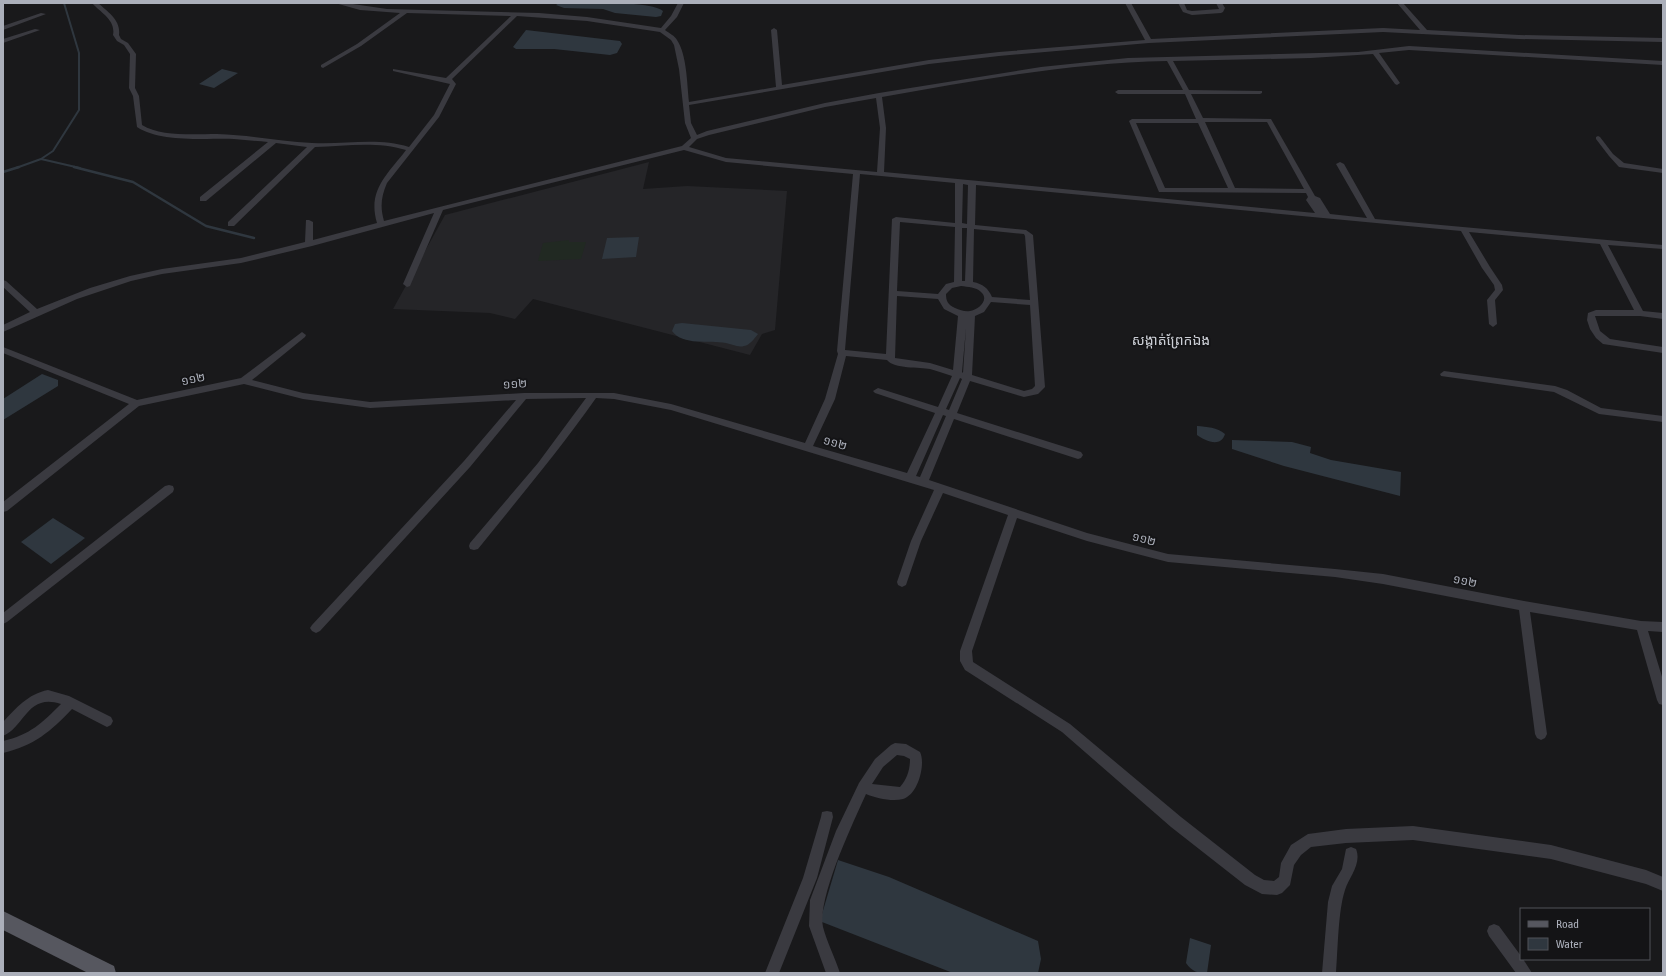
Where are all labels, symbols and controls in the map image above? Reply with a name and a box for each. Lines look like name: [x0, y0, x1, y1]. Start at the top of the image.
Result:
district label: សង្កាត់ព្រែកឯង: [1132, 332, 1210, 349]
street label: ១១២: [180, 370, 206, 388]
street label: ១១២: [503, 376, 527, 392]
street label: ១១២: [821, 433, 849, 453]
street label: ១១២: [1131, 529, 1157, 549]
street label: ១១២: [1452, 572, 1478, 590]
legend: [1520, 908, 1650, 960]
text: Road: [1556, 917, 1579, 931]
text: Water: [1556, 937, 1583, 951]

